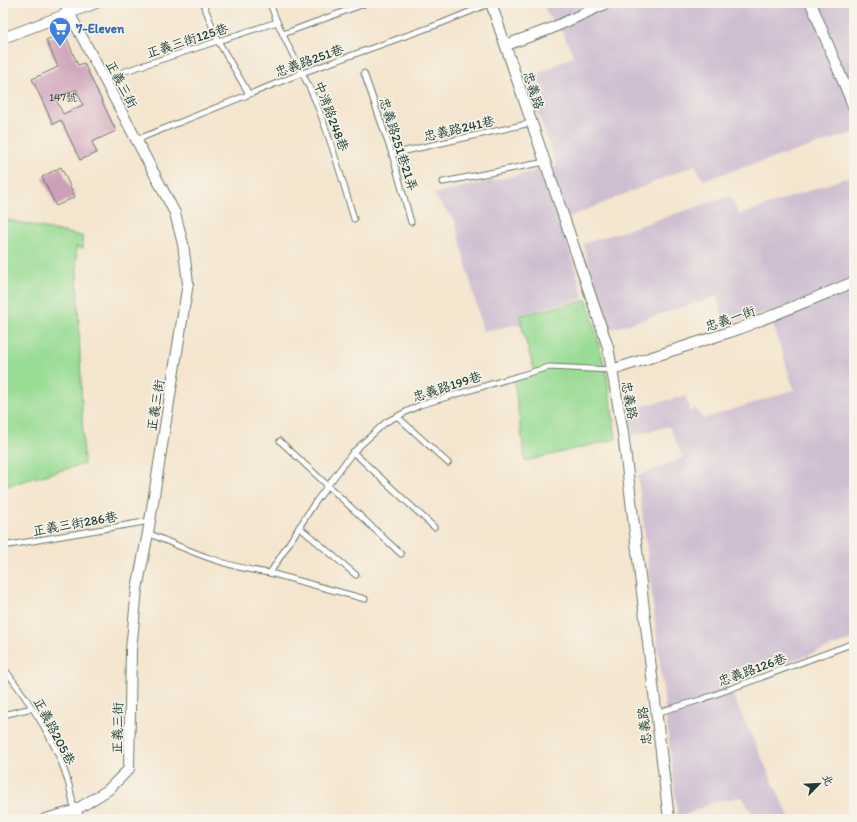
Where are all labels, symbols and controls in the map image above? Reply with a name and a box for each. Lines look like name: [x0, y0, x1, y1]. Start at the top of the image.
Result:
supermarket icon: 7-Eleven: [47, 15, 73, 48]
street label: 正義三街125巷: [145, 20, 230, 61]
place label: 7-Eleven: [75, 21, 125, 36]
street label: 忠義路251巷: [273, 41, 345, 80]
street label: 正義三街: [103, 58, 140, 111]
street label: 忠義路: [520, 69, 547, 111]
street label: 中清路248巷: [311, 79, 352, 153]
house number: 147號: [49, 91, 77, 104]
street label: 忠義路251巷21弄: [376, 95, 421, 193]
street label: 忠義路241巷: [422, 113, 496, 144]
street label: 忠義一街: [703, 303, 757, 334]
street label: 忠義路199巷: [411, 368, 484, 405]
street label: 正義三街: [144, 378, 167, 432]
street label: 忠義路: [619, 380, 640, 421]
street label: 正義三街286巷: [32, 509, 119, 538]
street label: 忠義路126巷: [716, 650, 788, 689]
street label: 正義路205巷: [31, 695, 78, 767]
street label: 正義三街: [110, 702, 125, 754]
street label: 忠義路: [635, 706, 654, 746]
north arrow: [799, 764, 839, 804]
text: 北: [820, 772, 836, 788]

